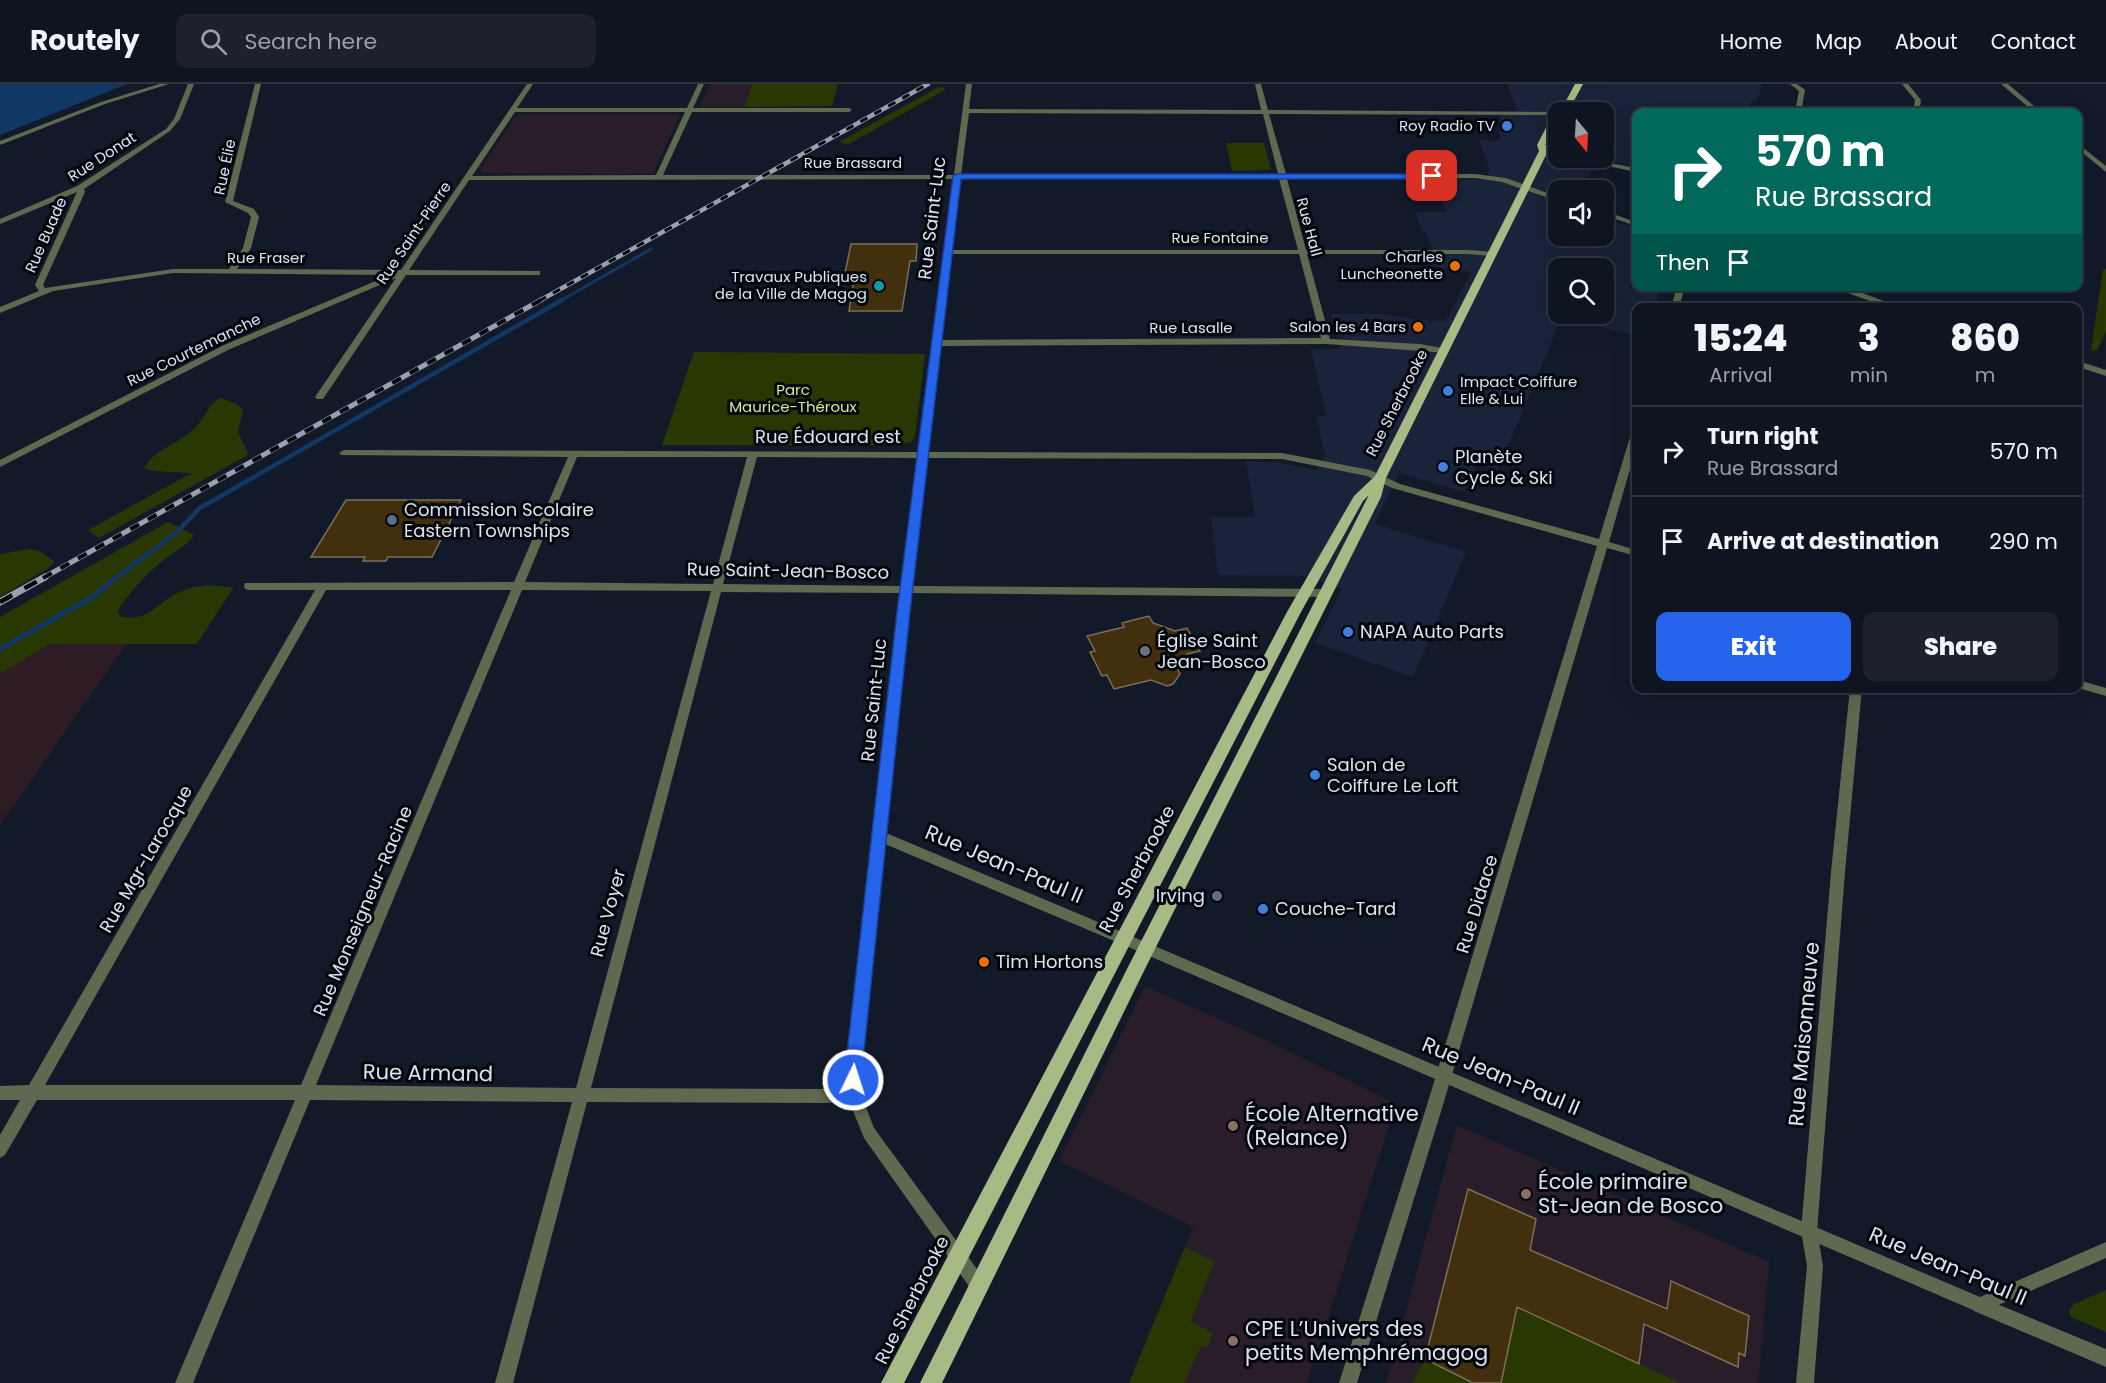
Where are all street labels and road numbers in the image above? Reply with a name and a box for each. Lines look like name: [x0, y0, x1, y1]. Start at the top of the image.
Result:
street label: Rue Donat: [64, 127, 140, 186]
street label: Rue Élie: [208, 137, 241, 197]
street label: Rue Brassard: [804, 152, 902, 173]
street label: Rue Saint-Luc: [912, 155, 951, 281]
street label: Rue Saint-Pierre: [371, 177, 456, 288]
street label: Rue Buade: [20, 194, 71, 276]
street label: Rue Hall: [1292, 195, 1327, 259]
street label: Rue Fontaine: [1172, 227, 1268, 248]
street label: Rue Fraser: [227, 247, 305, 268]
street label: Rue Courtemanche: [123, 308, 264, 391]
street label: Rue Lasalle: [1149, 317, 1233, 338]
street label: Rue Sherbrooke: [1361, 346, 1433, 460]
street label: Rue Édouard est: [755, 424, 901, 449]
street label: Rue Saint-Jean-Bosco: [687, 556, 889, 585]
street label: Rue Saint-Luc: [855, 637, 892, 763]
street label: Rue Mgr-Larocque: [93, 780, 198, 937]
street label: Rue Sherbrooke: [1092, 801, 1181, 937]
street label: Rue Monseigneur-Racine: [307, 802, 418, 1020]
street label: Rue Jean-Paul II: [921, 817, 1088, 910]
street label: Rue Didace: [1450, 851, 1503, 956]
street label: Rue Voyer: [584, 866, 631, 960]
street label: Rue Maisonneuve: [1781, 941, 1826, 1127]
street label: Rue Jean-Paul II: [1418, 1029, 1585, 1122]
street label: Rue Armand: [363, 1057, 493, 1088]
street label: Rue Jean-Paul II: [1865, 1219, 2032, 1312]
street label: Rue Sherbrooke: [868, 1231, 955, 1368]

